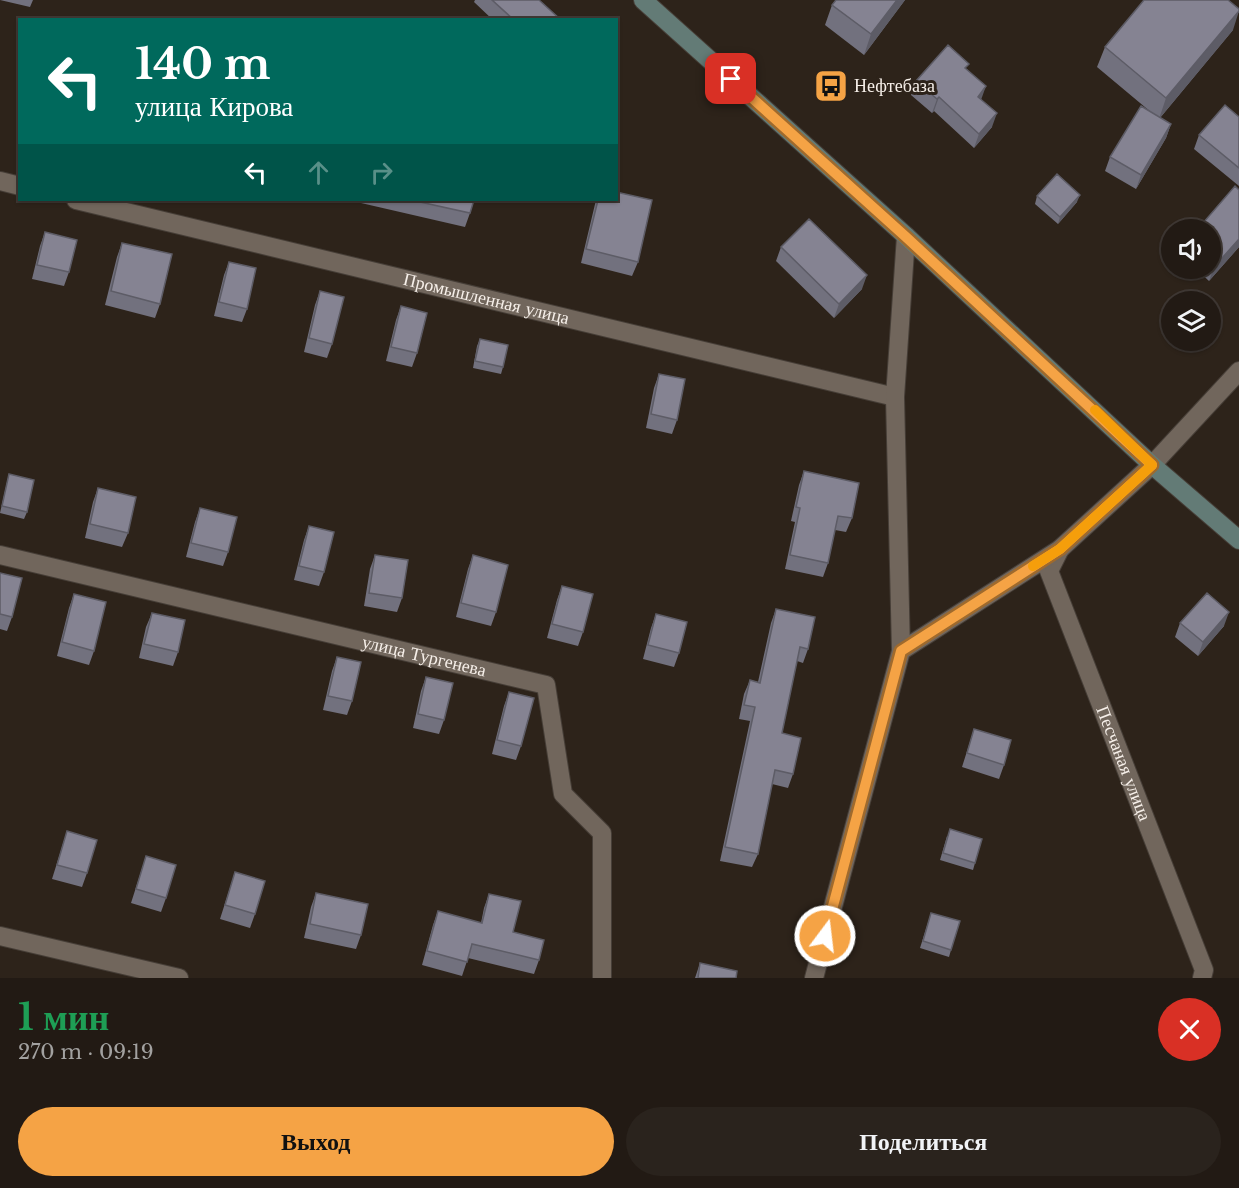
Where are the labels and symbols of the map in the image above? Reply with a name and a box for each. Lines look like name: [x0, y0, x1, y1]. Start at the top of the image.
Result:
pin: [705, 53, 756, 104]
bus stop icon: Нефтебаза: [813, 68, 849, 104]
place label: Нефтебаза: [854, 75, 935, 97]
street label: Промышленная улица: [401, 268, 572, 329]
street label: улица Тургенева: [360, 631, 488, 681]
street label: Песчаная улица: [1091, 703, 1156, 824]
position arrow: [793, 904, 857, 968]

